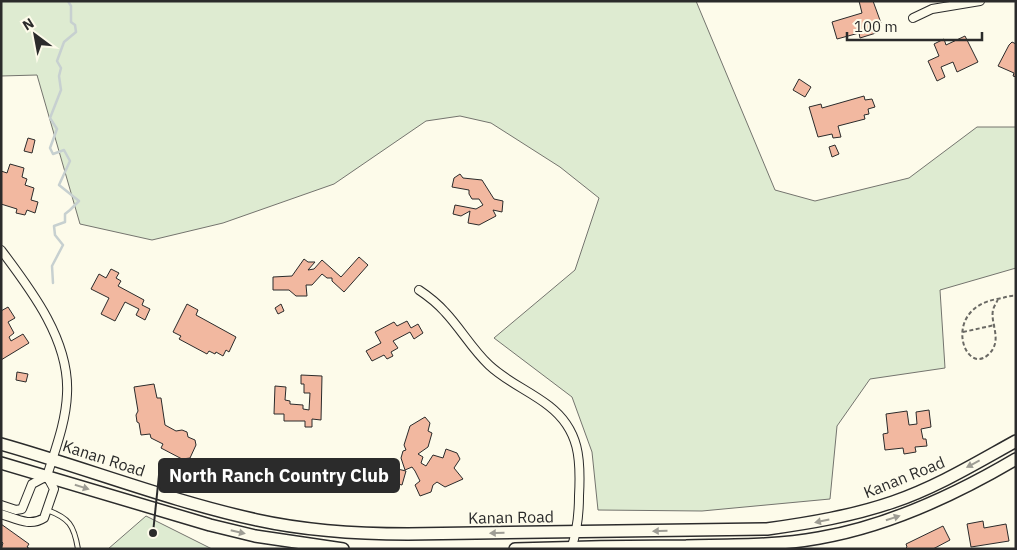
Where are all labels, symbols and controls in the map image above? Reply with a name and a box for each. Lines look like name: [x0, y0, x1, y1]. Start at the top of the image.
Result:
north arrow: [10, 10, 60, 60]
scale bar: [847, 10, 982, 42]
text: N: [19, 14, 37, 34]
text: 100 m: [854, 17, 898, 36]
street label: Kanan Road: [60, 435, 148, 481]
street label: Kanan Road: [861, 452, 947, 502]
callout: North Ranch Country Club: [159, 459, 399, 492]
one-way arrow: [967, 460, 980, 469]
text: North Ranch Country Club: [169, 464, 389, 487]
one-way arrow: [74, 483, 89, 491]
street label: Kanan Road: [468, 506, 554, 528]
one-way arrow: [886, 514, 901, 521]
one-way arrow: [814, 517, 829, 525]
one-way arrow: [652, 527, 668, 535]
one-way arrow: [230, 528, 245, 536]
one-way arrow: [489, 529, 505, 537]

